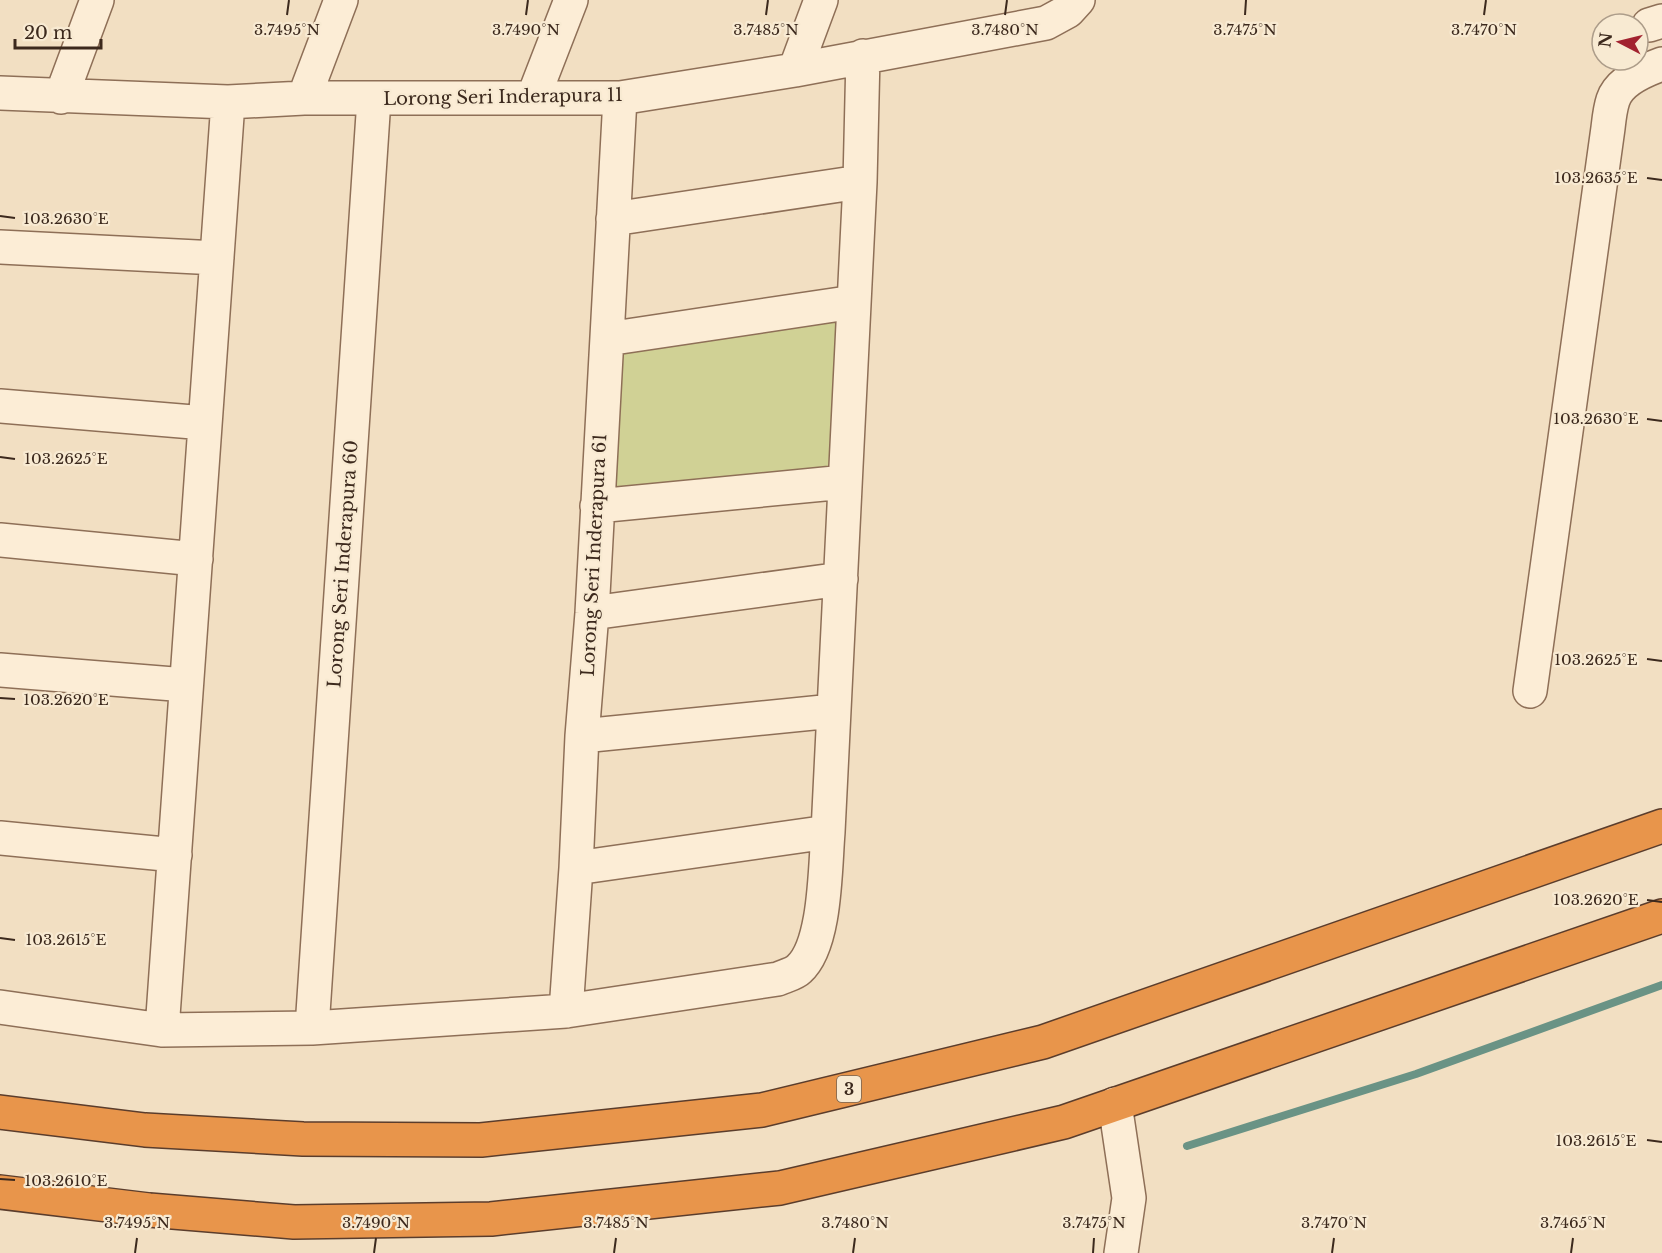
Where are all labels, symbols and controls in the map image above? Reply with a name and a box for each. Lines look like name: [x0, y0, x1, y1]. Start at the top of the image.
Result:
scale bar: [15, 12, 100, 50]
north arrow: [1590, 12, 1650, 72]
text: 3.7495°N: [254, 20, 320, 39]
text: 3.7490°N: [492, 20, 560, 39]
text: 3.7485°N: [733, 20, 799, 39]
text: 3.7480°N: [971, 20, 1039, 39]
text: 3.7475°N: [1213, 20, 1277, 39]
text: 3.7470°N: [1451, 20, 1517, 39]
text: 20 m: [24, 22, 72, 44]
text: N: [1594, 31, 1616, 49]
street label: Lorong Seri Inderapura 11: [383, 84, 623, 110]
text: 103.2635°E: [1554, 168, 1638, 187]
text: 103.2630°E: [23, 209, 109, 228]
text: 103.2630°E: [1553, 409, 1639, 428]
street label: Lorong Seri Inderapura 61: [577, 433, 611, 677]
street label: Lorong Seri Inderapura 60: [323, 439, 363, 689]
text: 103.2625°E: [24, 449, 108, 468]
text: 103.2625°E: [1554, 650, 1638, 669]
text: 103.2620°E: [23, 690, 109, 709]
text: 103.2620°E: [1553, 890, 1639, 909]
text: 103.2615°E: [26, 930, 107, 949]
road number: 3: [837, 1076, 861, 1102]
text: 103.2615°E: [1556, 1131, 1637, 1150]
text: 103.2610°E: [25, 1171, 108, 1190]
text: 3.7495°N: [104, 1213, 170, 1232]
text: 3.7490°N: [342, 1213, 410, 1232]
text: 3.7485°N: [583, 1213, 649, 1232]
text: 3.7480°N: [821, 1213, 889, 1232]
text: 3.7475°N: [1062, 1213, 1126, 1232]
text: 3.7470°N: [1301, 1213, 1367, 1232]
text: 3.7465°N: [1540, 1213, 1606, 1232]

